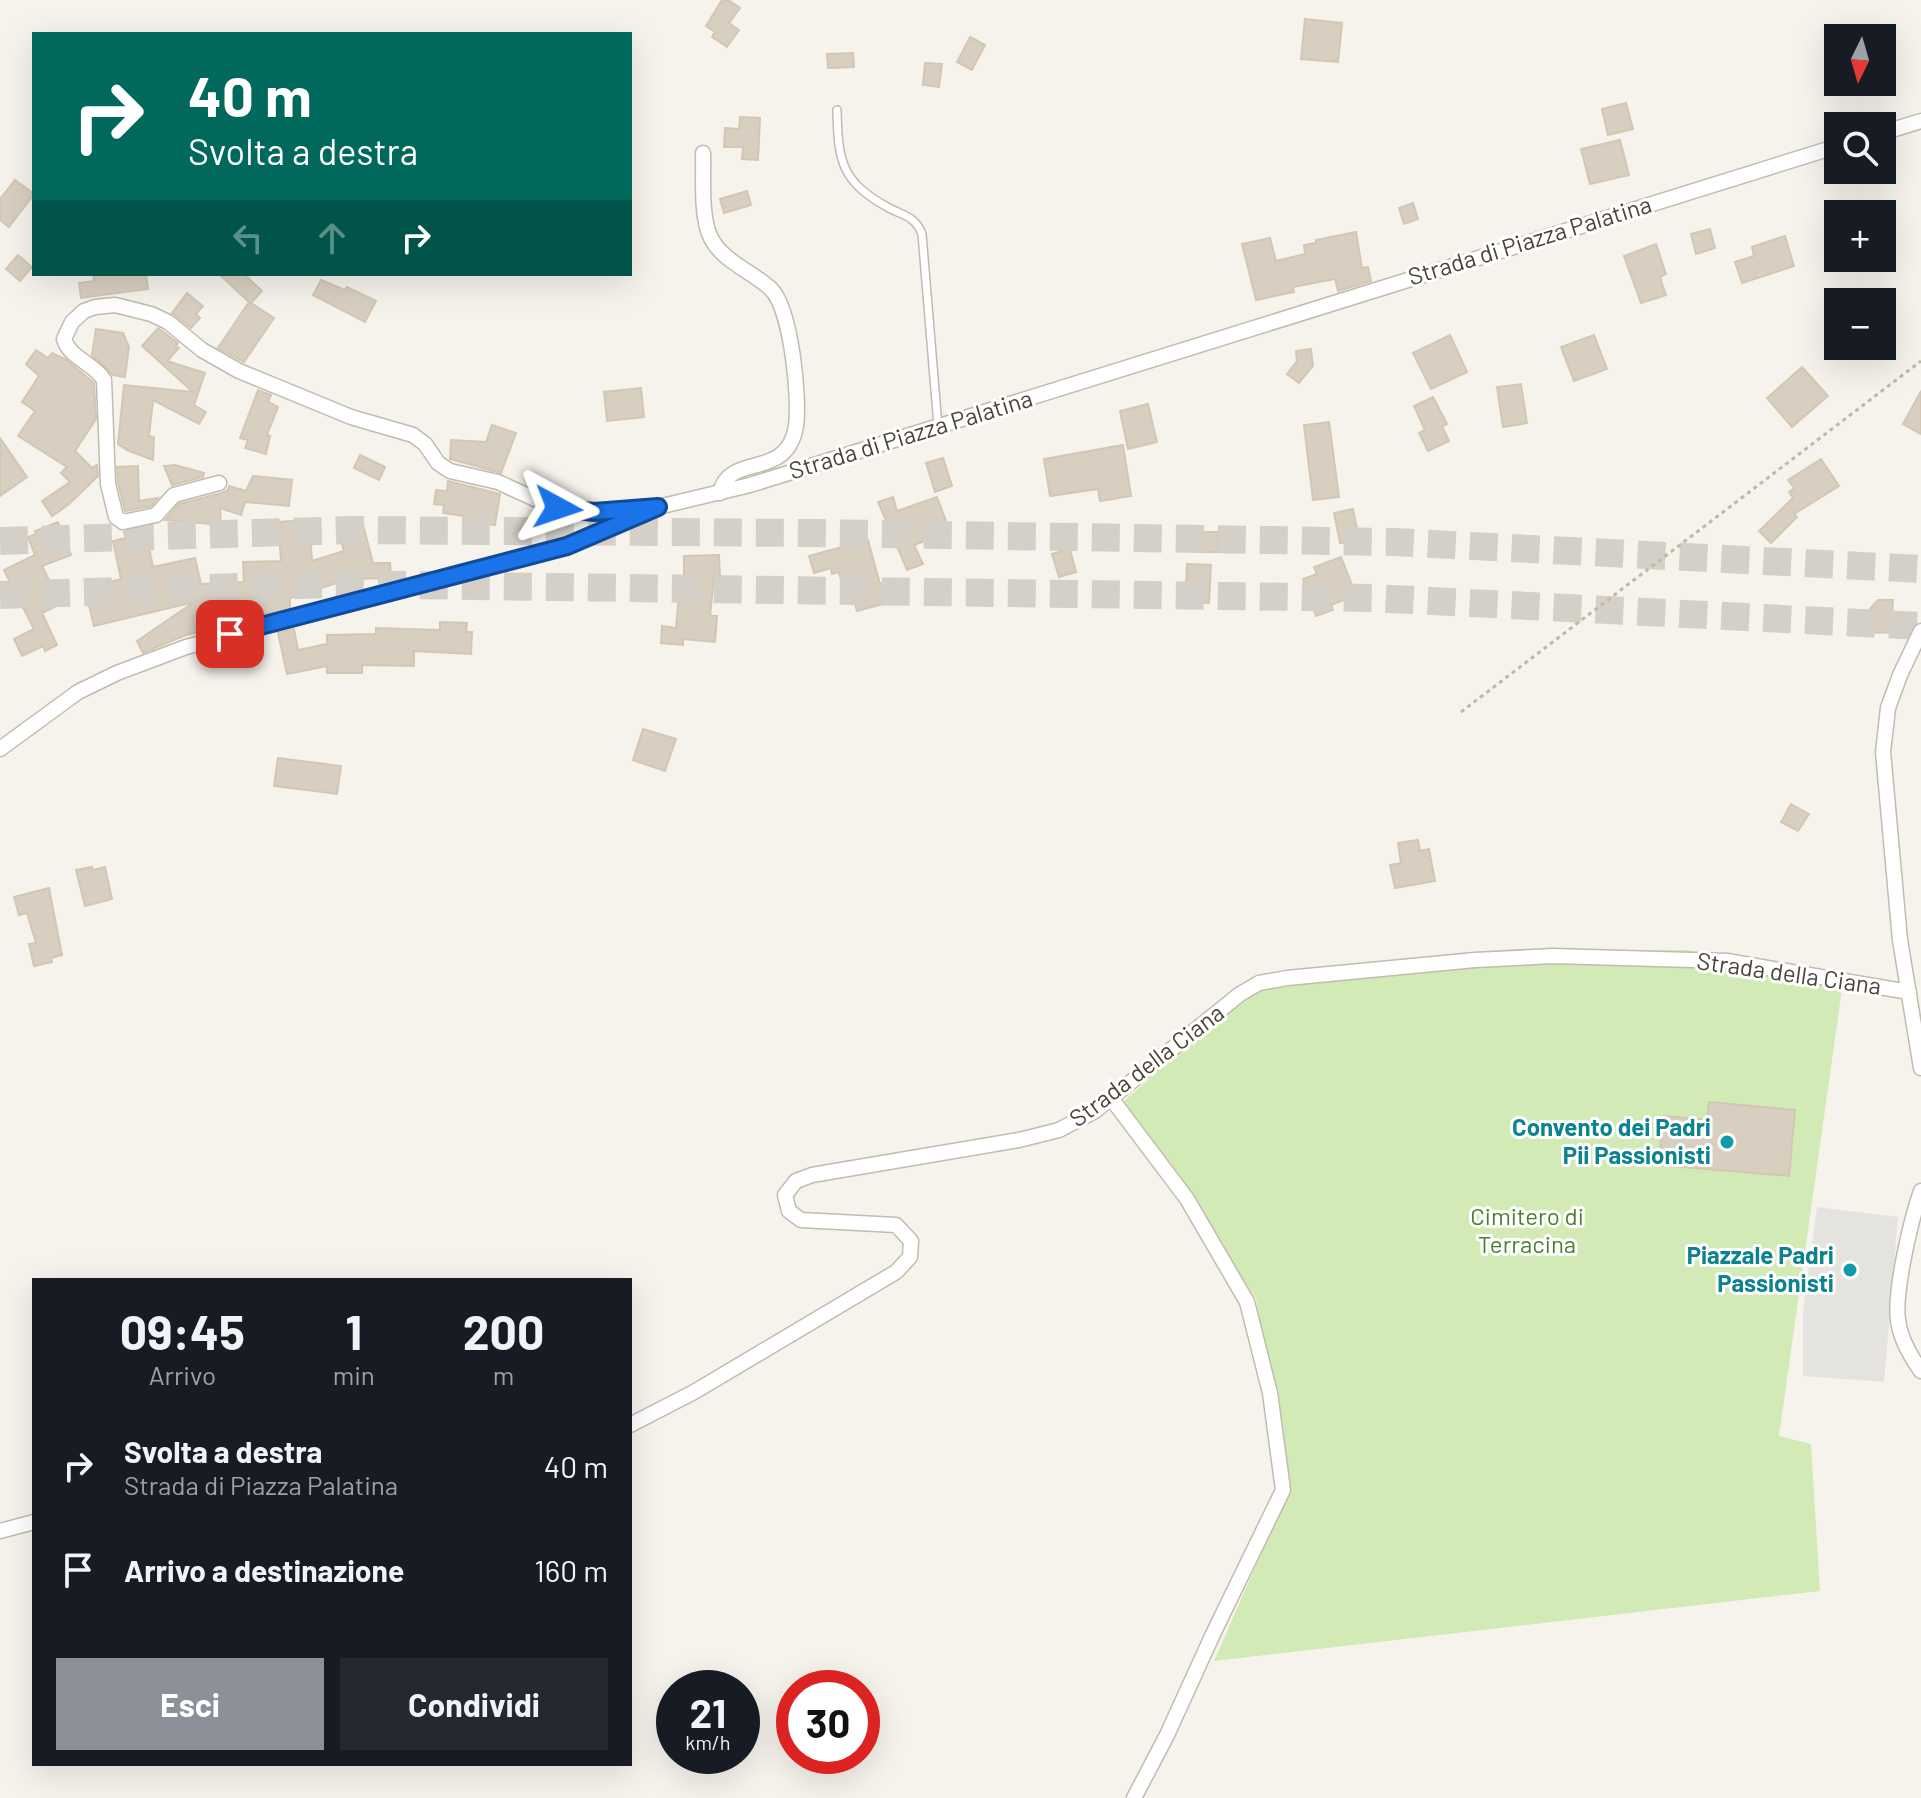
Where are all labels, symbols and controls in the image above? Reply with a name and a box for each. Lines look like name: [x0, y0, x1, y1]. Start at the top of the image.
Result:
north arrow: [1824, 24, 1896, 96]
map controls: [1824, 24, 1896, 360]
text: 40 m: [188, 61, 312, 128]
icon: right: [56, 64, 160, 168]
button: search: [1824, 112, 1896, 184]
text: Svolta a destra: [188, 129, 418, 172]
street label: Strada di Piazza Palatina: [1404, 189, 1655, 290]
button: +: [1824, 200, 1896, 272]
icon: left: [226, 216, 270, 260]
icon: ahead: [310, 216, 354, 260]
icon: right: [394, 216, 438, 260]
button: −: [1824, 288, 1896, 360]
street label: Strada di Piazza Palatina: [785, 383, 1036, 484]
position arrow: [516, 466, 600, 550]
pin: [196, 600, 264, 668]
icon: arrive: [208, 612, 252, 656]
street label: Strada della Ciana: [1695, 945, 1883, 1000]
street label: Strada della Ciana: [1063, 997, 1229, 1132]
place label: Convento dei Padri Pii Passionisti: [1512, 1112, 1711, 1169]
marker: Convento dei Padri Pii Passionisti: [1718, 1133, 1736, 1151]
park label: Cimitero di Terracina: [1470, 1201, 1584, 1258]
place label: Piazzale Padri Passionisti: [1687, 1240, 1834, 1297]
marker: Piazzale Padri Passionisti: [1841, 1261, 1859, 1279]
text: 09:45: [120, 1302, 245, 1360]
text: 1: [345, 1302, 362, 1360]
text: 200: [463, 1302, 544, 1360]
text: Arrivo: [149, 1359, 216, 1390]
text: min: [333, 1359, 375, 1390]
text: m: [493, 1359, 514, 1390]
text: Svolta a destra: [124, 1433, 322, 1469]
icon: right: [56, 1444, 100, 1488]
text: 40 m: [544, 1448, 608, 1484]
text: Strada di Piazza Palatina: [124, 1469, 398, 1500]
icon: arrive: [56, 1548, 100, 1592]
text: Arrivo a destinazione: [124, 1552, 404, 1588]
text: 160 m: [534, 1552, 608, 1588]
button: Esci: [56, 1658, 324, 1750]
button: Condividi: [340, 1658, 608, 1750]
speed limit sign: 30: [776, 1670, 880, 1774]
text: 21: [690, 1688, 726, 1736]
text: km/h: [685, 1730, 731, 1754]

